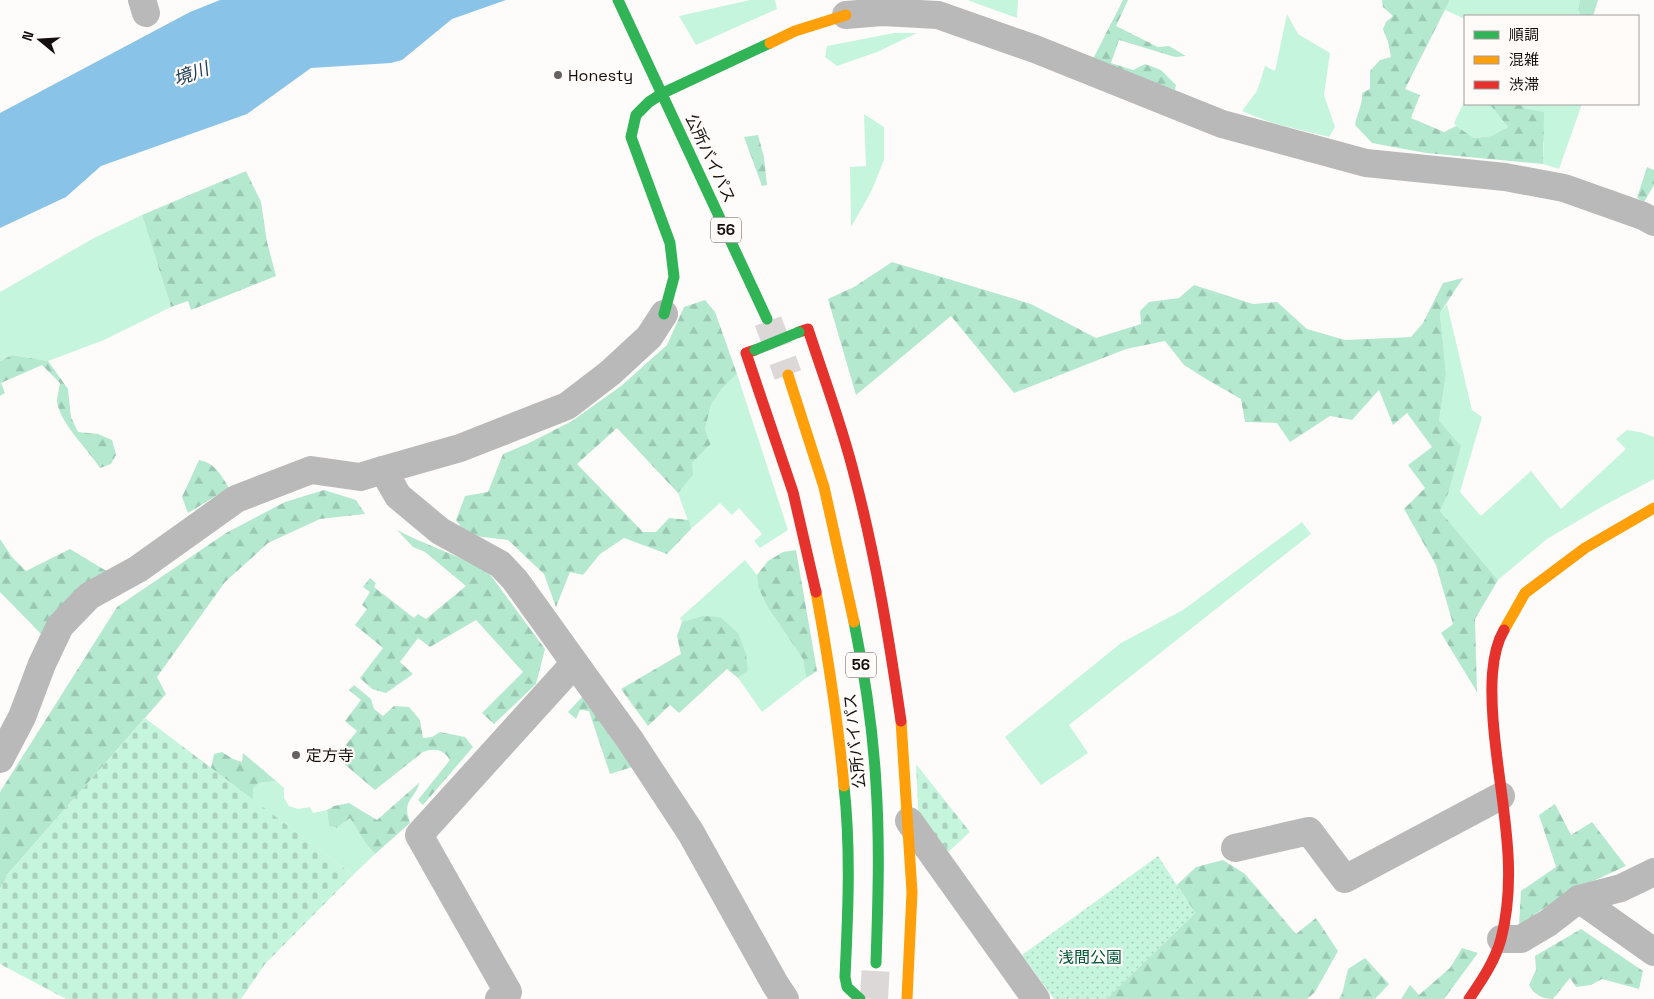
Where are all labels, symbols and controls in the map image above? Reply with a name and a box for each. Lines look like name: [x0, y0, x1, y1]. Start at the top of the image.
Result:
north arrow: [15, 15, 65, 65]
legend: [1464, 15, 1639, 105]
text: 順調: [1509, 25, 1539, 44]
text: N: [18, 29, 38, 43]
text: 混雑: [1509, 50, 1539, 69]
water label: 境川: [170, 56, 214, 90]
place label: Honesty: [568, 65, 633, 86]
marker: Honesty: [552, 69, 564, 81]
text: 渋滞: [1509, 75, 1539, 94]
street label: 公所バイパス: [681, 110, 740, 206]
road number: 56: [711, 218, 741, 242]
road number: 56: [846, 652, 876, 678]
street label: 公所バイパス: [839, 692, 870, 790]
place label: 定方寺: [306, 745, 354, 766]
marker: 定方寺: [290, 749, 302, 761]
park label: 浅間公園: [1058, 947, 1122, 968]

